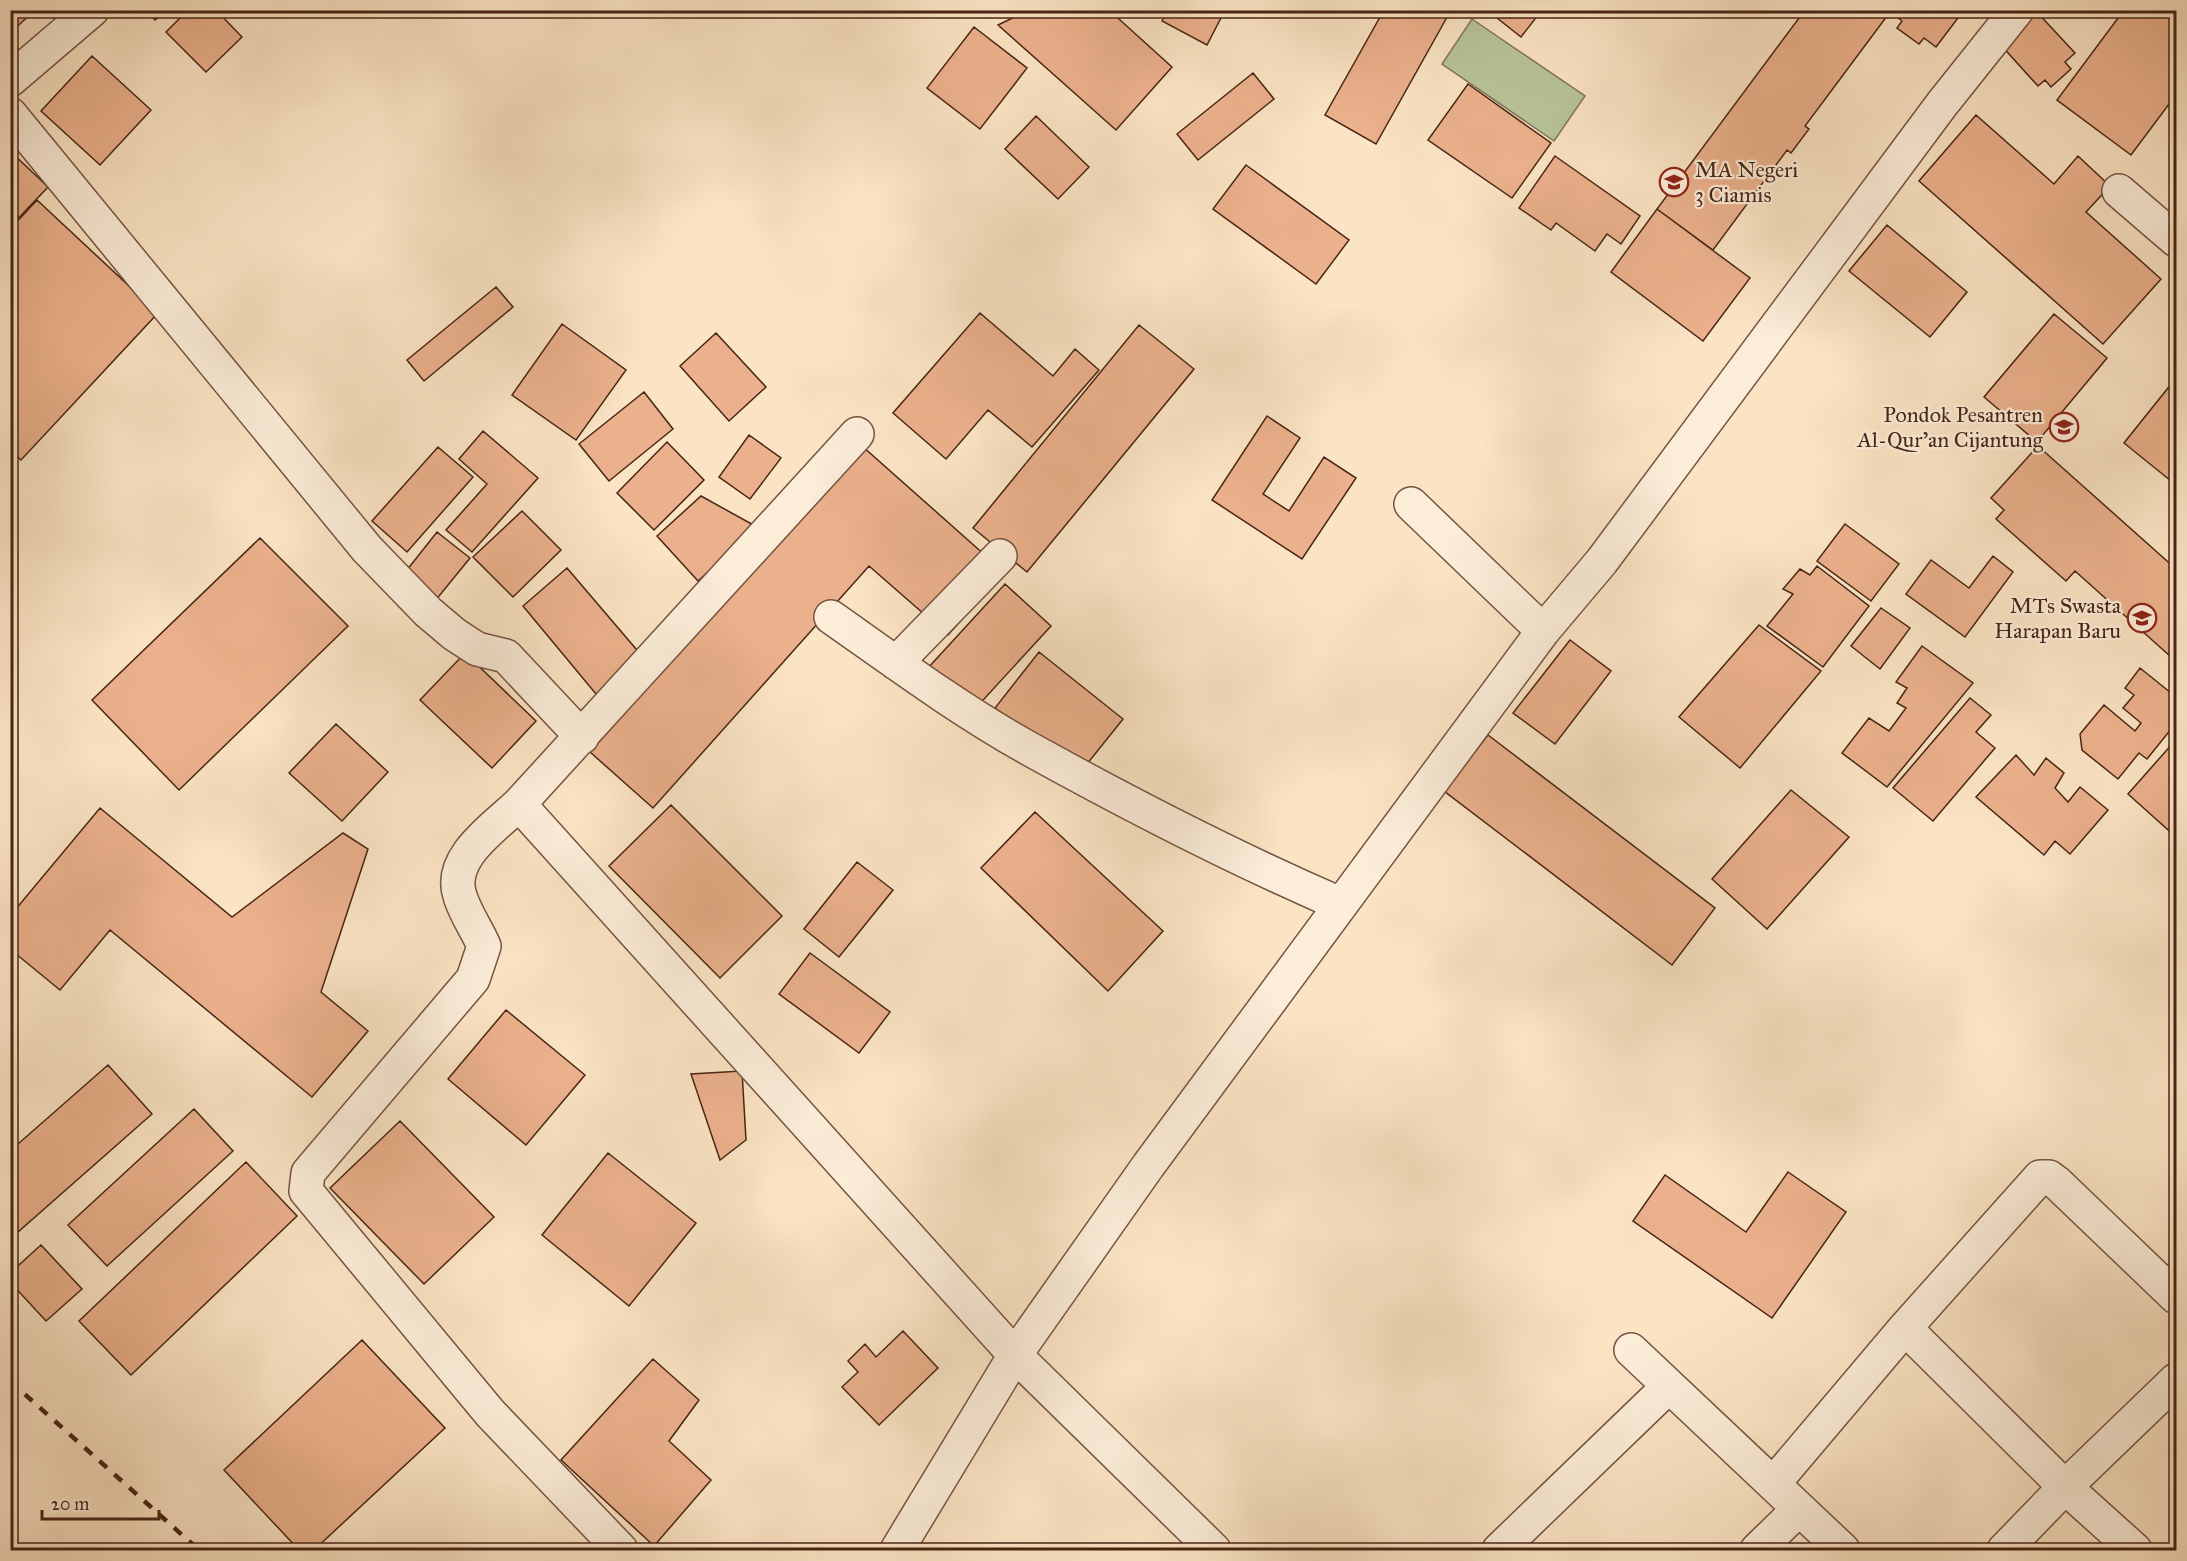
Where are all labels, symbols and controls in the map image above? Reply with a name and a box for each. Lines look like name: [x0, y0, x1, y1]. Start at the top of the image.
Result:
place label: MA Negeri 3 Ciamis: [1695, 156, 1798, 208]
school or university icon: MA Negeri 3 Ciamis: [1658, 166, 1690, 198]
place label: Pondok Pesantren Al-Qur'an Cijantung: [1856, 401, 2044, 453]
school or university icon: Pondok Pesantren Al-Qur'an Cijantung: [2048, 411, 2080, 443]
place label: MTs Swasta Harapan Baru: [1994, 592, 2122, 644]
school or university icon: MTs Swasta Harapan Baru: [2126, 602, 2158, 634]
scale bar: [42, 1483, 159, 1521]
text: 20 m: [51, 1493, 89, 1515]

